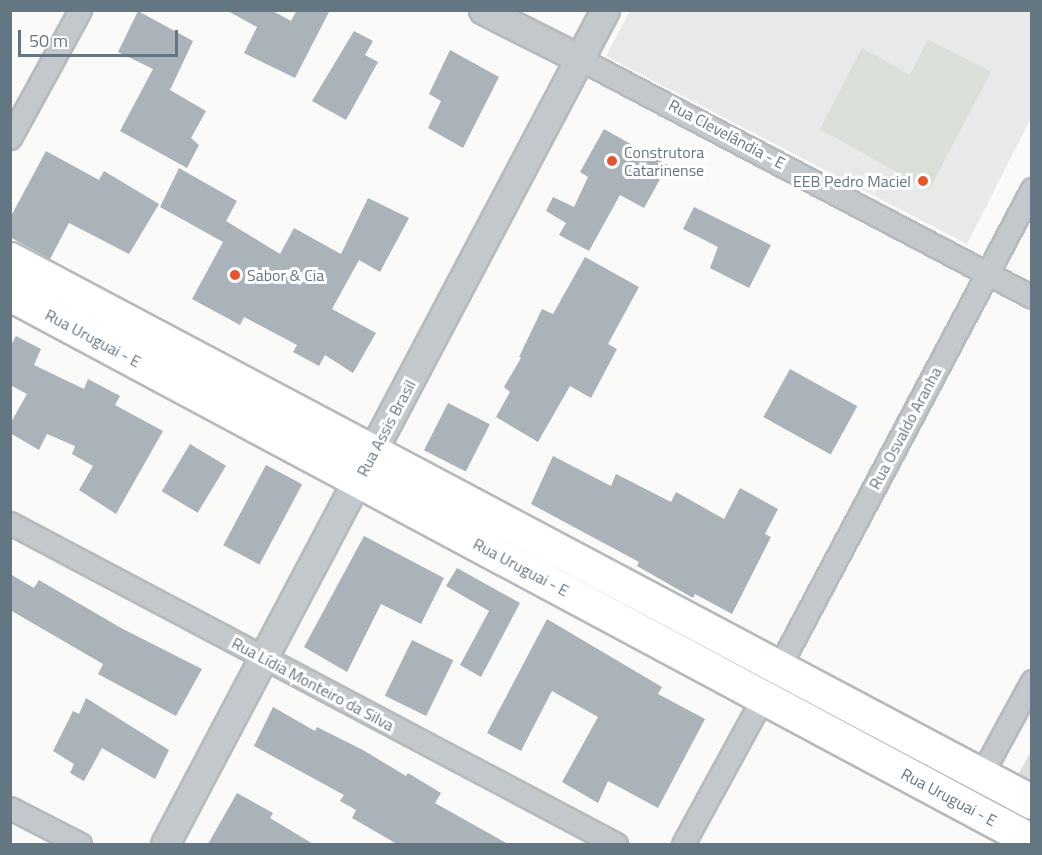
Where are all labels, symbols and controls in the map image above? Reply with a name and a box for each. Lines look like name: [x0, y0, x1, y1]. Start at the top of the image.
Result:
scale bar: [21, 18, 182, 56]
text: 50 m: [29, 27, 68, 54]
street label: Rua Clevelândia - E: [666, 95, 788, 173]
place label: Construtora Catarinense: [624, 142, 704, 180]
marker: Construtora Catarinense: [605, 154, 619, 168]
place label: EEB Pedro Maciel: [793, 171, 911, 191]
marker: EEB Pedro Maciel: [916, 174, 930, 188]
place label: Sabor & Cia: [247, 265, 324, 285]
marker: Sabor & Cia: [228, 268, 242, 282]
street label: Rua Uruguai - E: [42, 305, 144, 371]
street label: Rua Osvaldo Aranha: [865, 364, 945, 492]
street label: Rua Assis Brasil: [352, 376, 420, 480]
street label: Rua Uruguai - E: [470, 534, 572, 600]
street label: Rua Lídia Monteiro da Silva: [229, 633, 397, 735]
street label: Rua Uruguai - E: [898, 764, 1000, 830]

